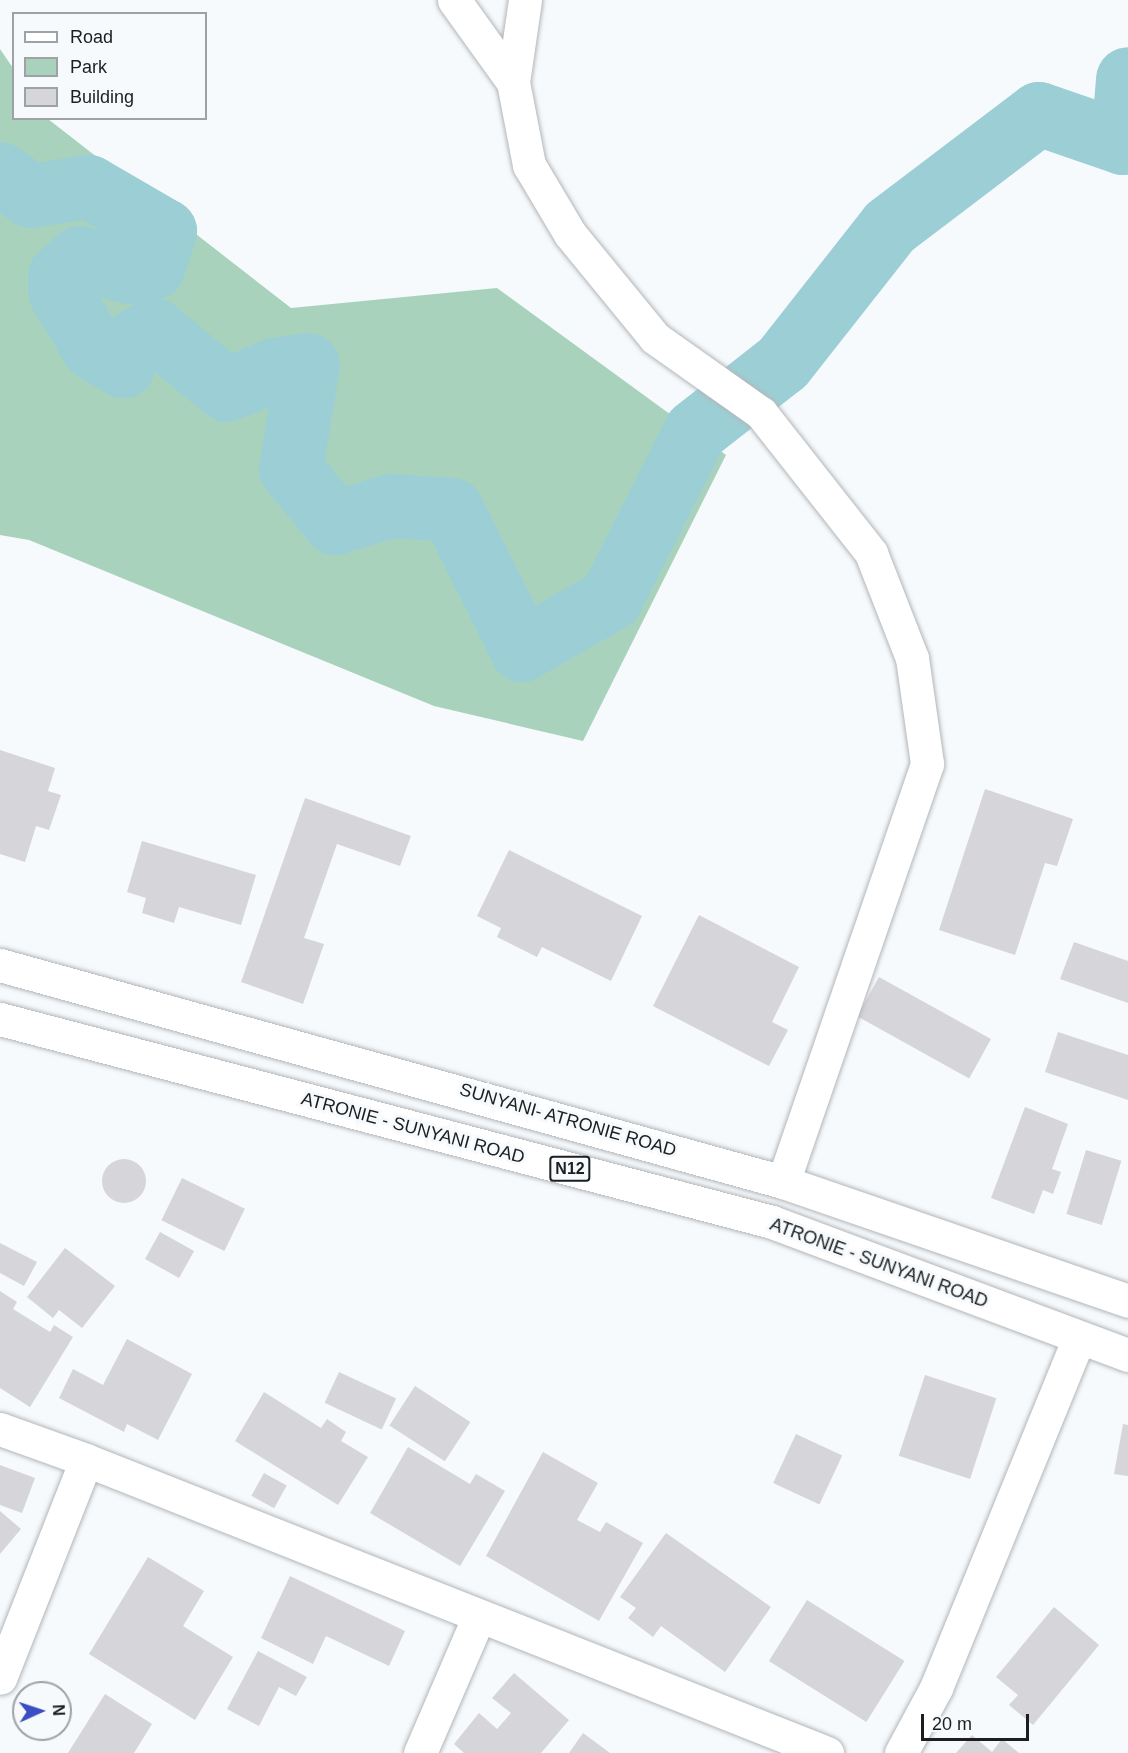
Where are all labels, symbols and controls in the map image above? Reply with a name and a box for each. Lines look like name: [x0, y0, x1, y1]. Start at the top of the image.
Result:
legend: [12, 12, 207, 120]
text: Road: [70, 27, 113, 47]
text: Park: [70, 57, 107, 77]
text: Building: [70, 87, 134, 107]
street label: SUNYANI- ATRONIE ROAD: [457, 1079, 679, 1161]
street label: ATRONIE - SUNYANI ROAD: [299, 1088, 527, 1168]
road number: N12: [549, 1156, 591, 1182]
street label: ATRONIE - SUNYANI ROAD: [767, 1213, 991, 1313]
north arrow: [12, 1681, 72, 1741]
scale bar: [924, 1702, 1032, 1740]
text: N: [50, 1704, 67, 1716]
text: 20 m: [932, 1714, 972, 1734]

